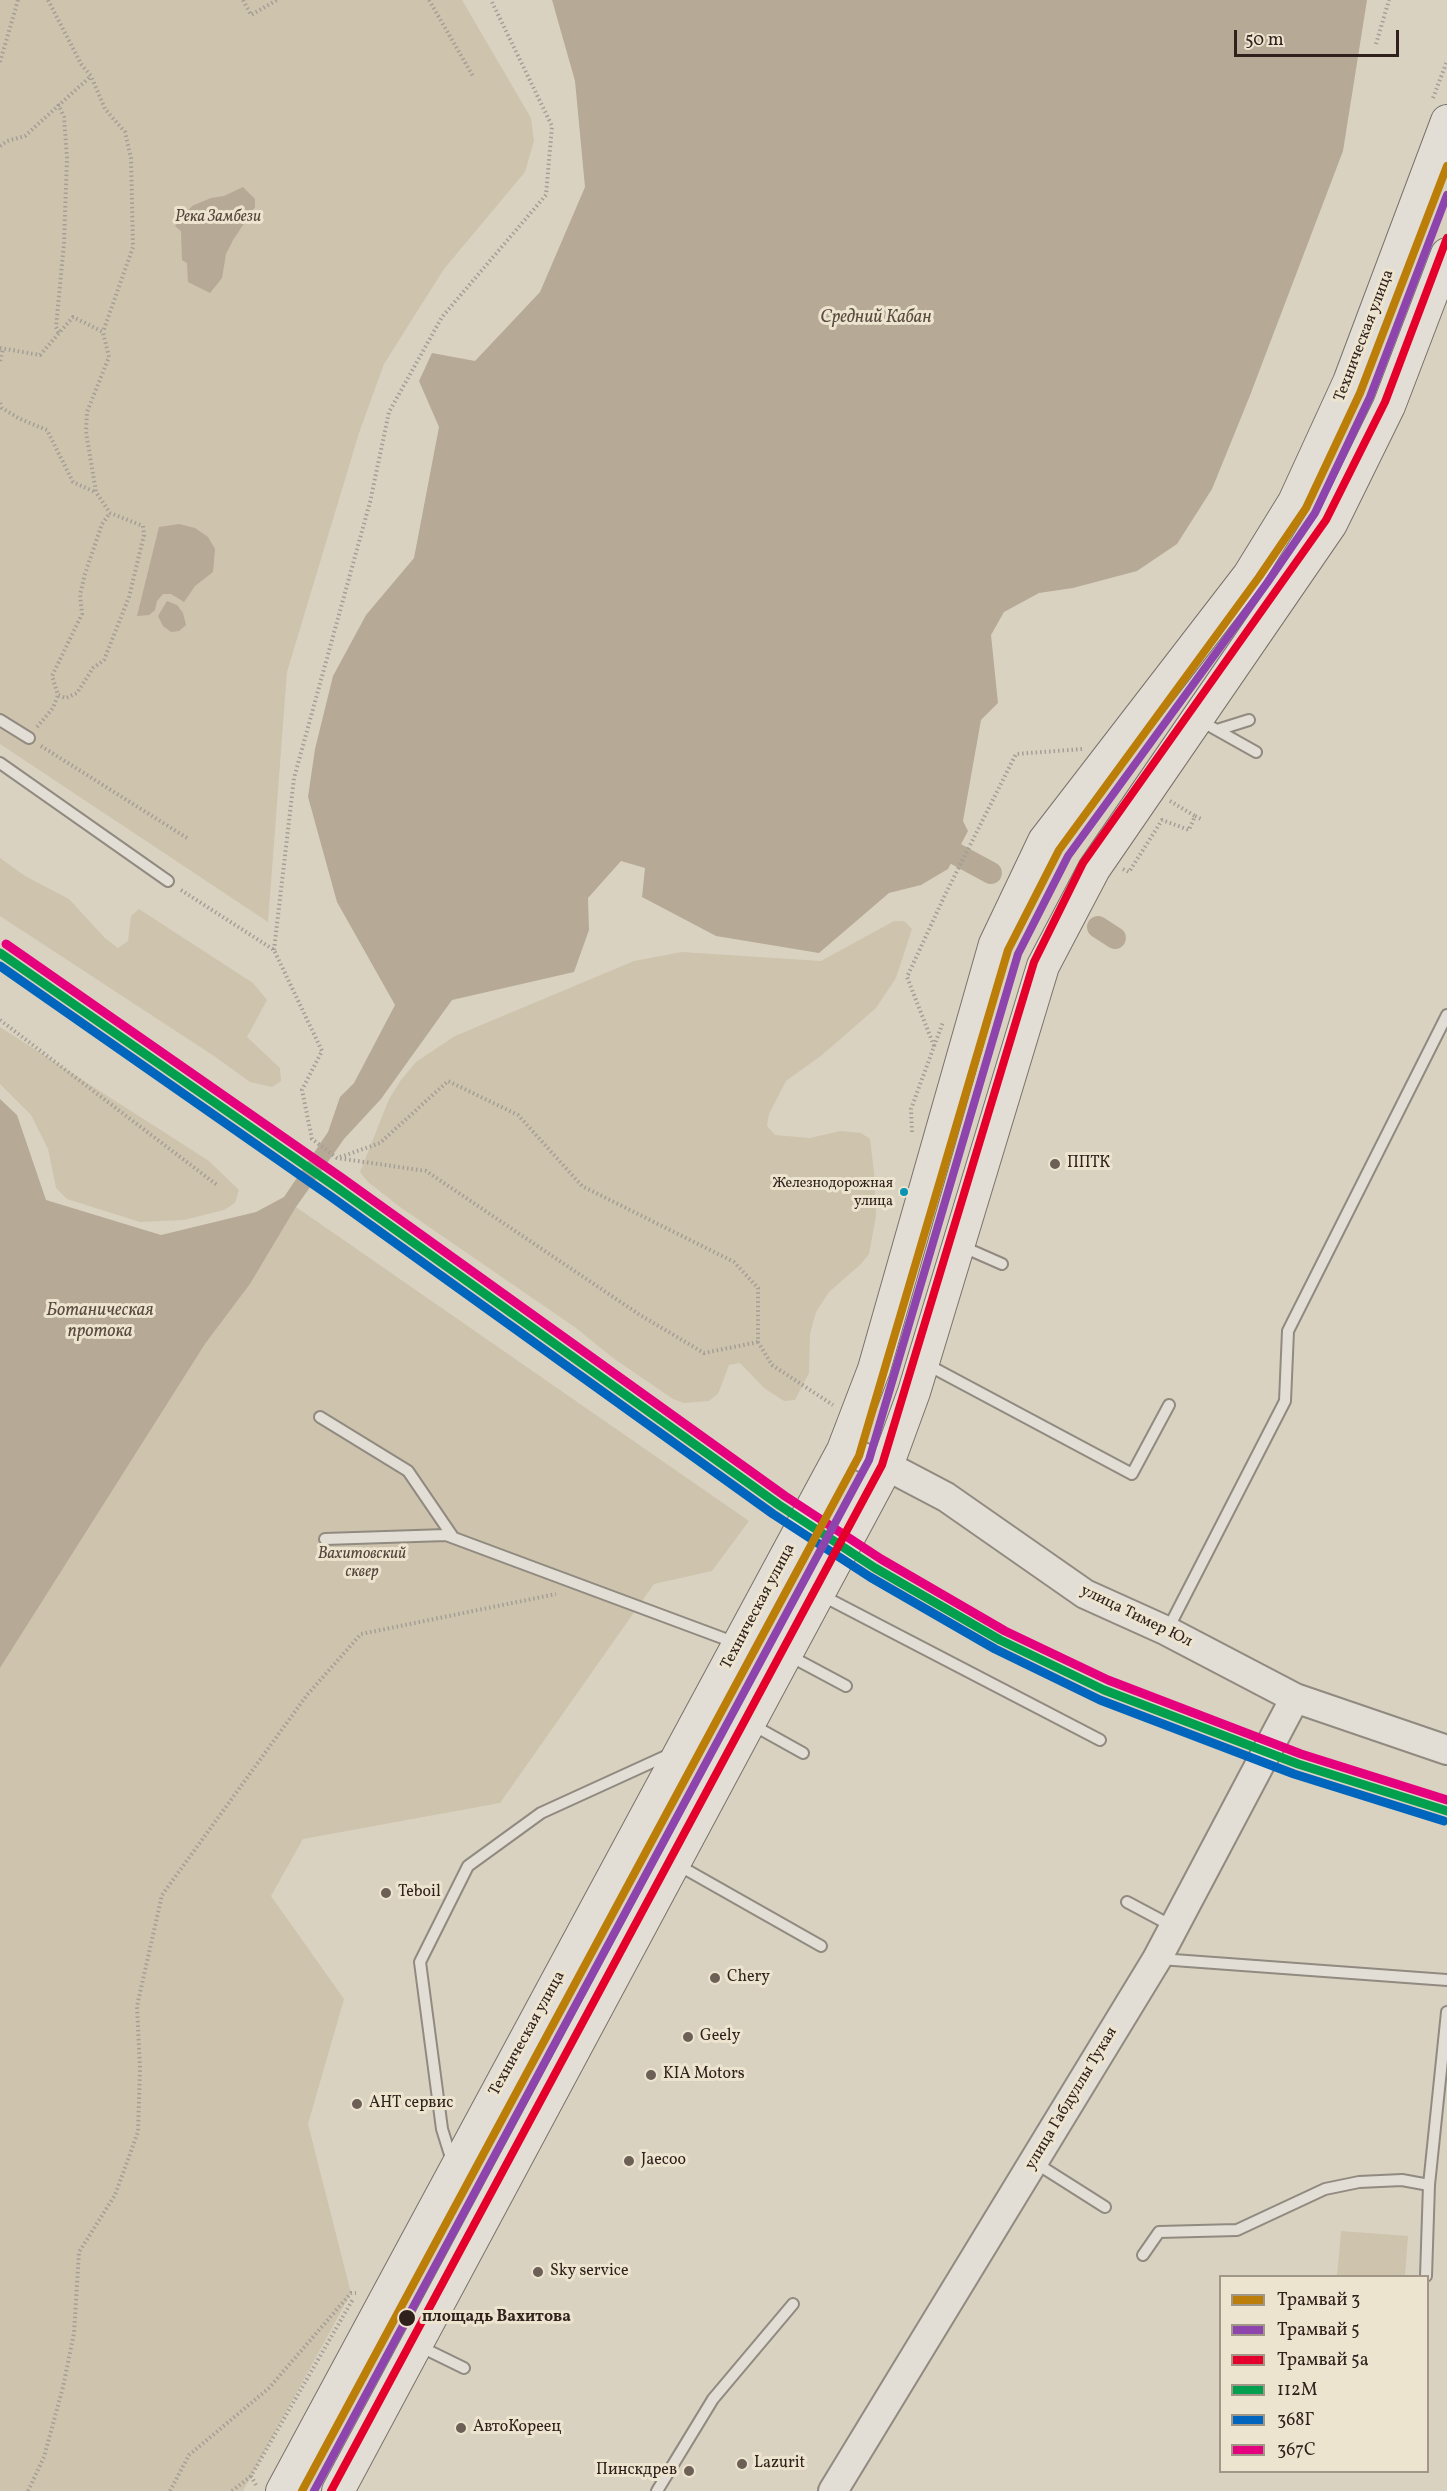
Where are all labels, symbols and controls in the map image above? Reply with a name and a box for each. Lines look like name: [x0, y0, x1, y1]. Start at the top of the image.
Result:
scale bar: [1237, 18, 1402, 56]
text: 50 m: [1245, 28, 1284, 53]
park label: Река Замбези: [175, 208, 261, 228]
street label: Техническая улица: [1331, 267, 1399, 405]
water label: Средний Кабан: [820, 308, 932, 330]
place label: ППТК: [1067, 1154, 1110, 1174]
marker: ППТК: [1048, 1157, 1062, 1171]
place label: Железнодорожная улица: [773, 1176, 893, 1208]
marker: Железнодорожная улица: [898, 1186, 910, 1198]
water label: Ботаническая протока: [47, 1301, 153, 1344]
street label: Техническая улица: [718, 1541, 800, 1673]
park label: Вахитовский сквер: [318, 1545, 406, 1583]
street label: улица Тимер Юл: [1077, 1582, 1195, 1652]
place label: Teboil: [398, 1883, 441, 1903]
marker: Teboil: [379, 1886, 393, 1900]
street label: Техническая улица: [486, 1968, 570, 2100]
place label: Chery: [727, 1968, 770, 1988]
marker: Chery: [708, 1971, 722, 1985]
street label: улица Габдуллы Тукая: [1022, 2024, 1122, 2174]
place label: Geely: [700, 2027, 740, 2047]
marker: Geely: [681, 2030, 695, 2044]
place label: KIA Motors: [663, 2065, 745, 2085]
marker: KIA Motors: [644, 2068, 658, 2082]
place label: АНТ сервис: [369, 2094, 453, 2114]
marker: АНТ сервис: [350, 2097, 364, 2111]
place label: Jaecoo: [641, 2151, 686, 2171]
marker: Jaecoo: [622, 2154, 636, 2168]
place label: Sky service: [550, 2262, 629, 2282]
marker: Sky service: [531, 2265, 545, 2279]
legend: [1219, 2275, 1429, 2473]
text: Трамвай 3: [1277, 2288, 1360, 2313]
marker: площадь Вахитова: [397, 2308, 417, 2328]
place label: площадь Вахитова: [422, 2308, 571, 2328]
text: Трамвай 5: [1277, 2318, 1360, 2343]
text: Трамвай 5а: [1277, 2348, 1369, 2373]
text: 112М: [1277, 2378, 1317, 2403]
text: 368Г: [1277, 2408, 1315, 2433]
place label: АвтоКореец: [473, 2418, 561, 2438]
marker: АвтоКореец: [454, 2421, 468, 2435]
text: 367С: [1277, 2438, 1316, 2463]
place label: Lazurit: [754, 2454, 805, 2474]
marker: Lazurit: [735, 2457, 749, 2471]
place label: Пинскдрев: [596, 2461, 677, 2481]
marker: Пинскдрев: [682, 2464, 696, 2478]

